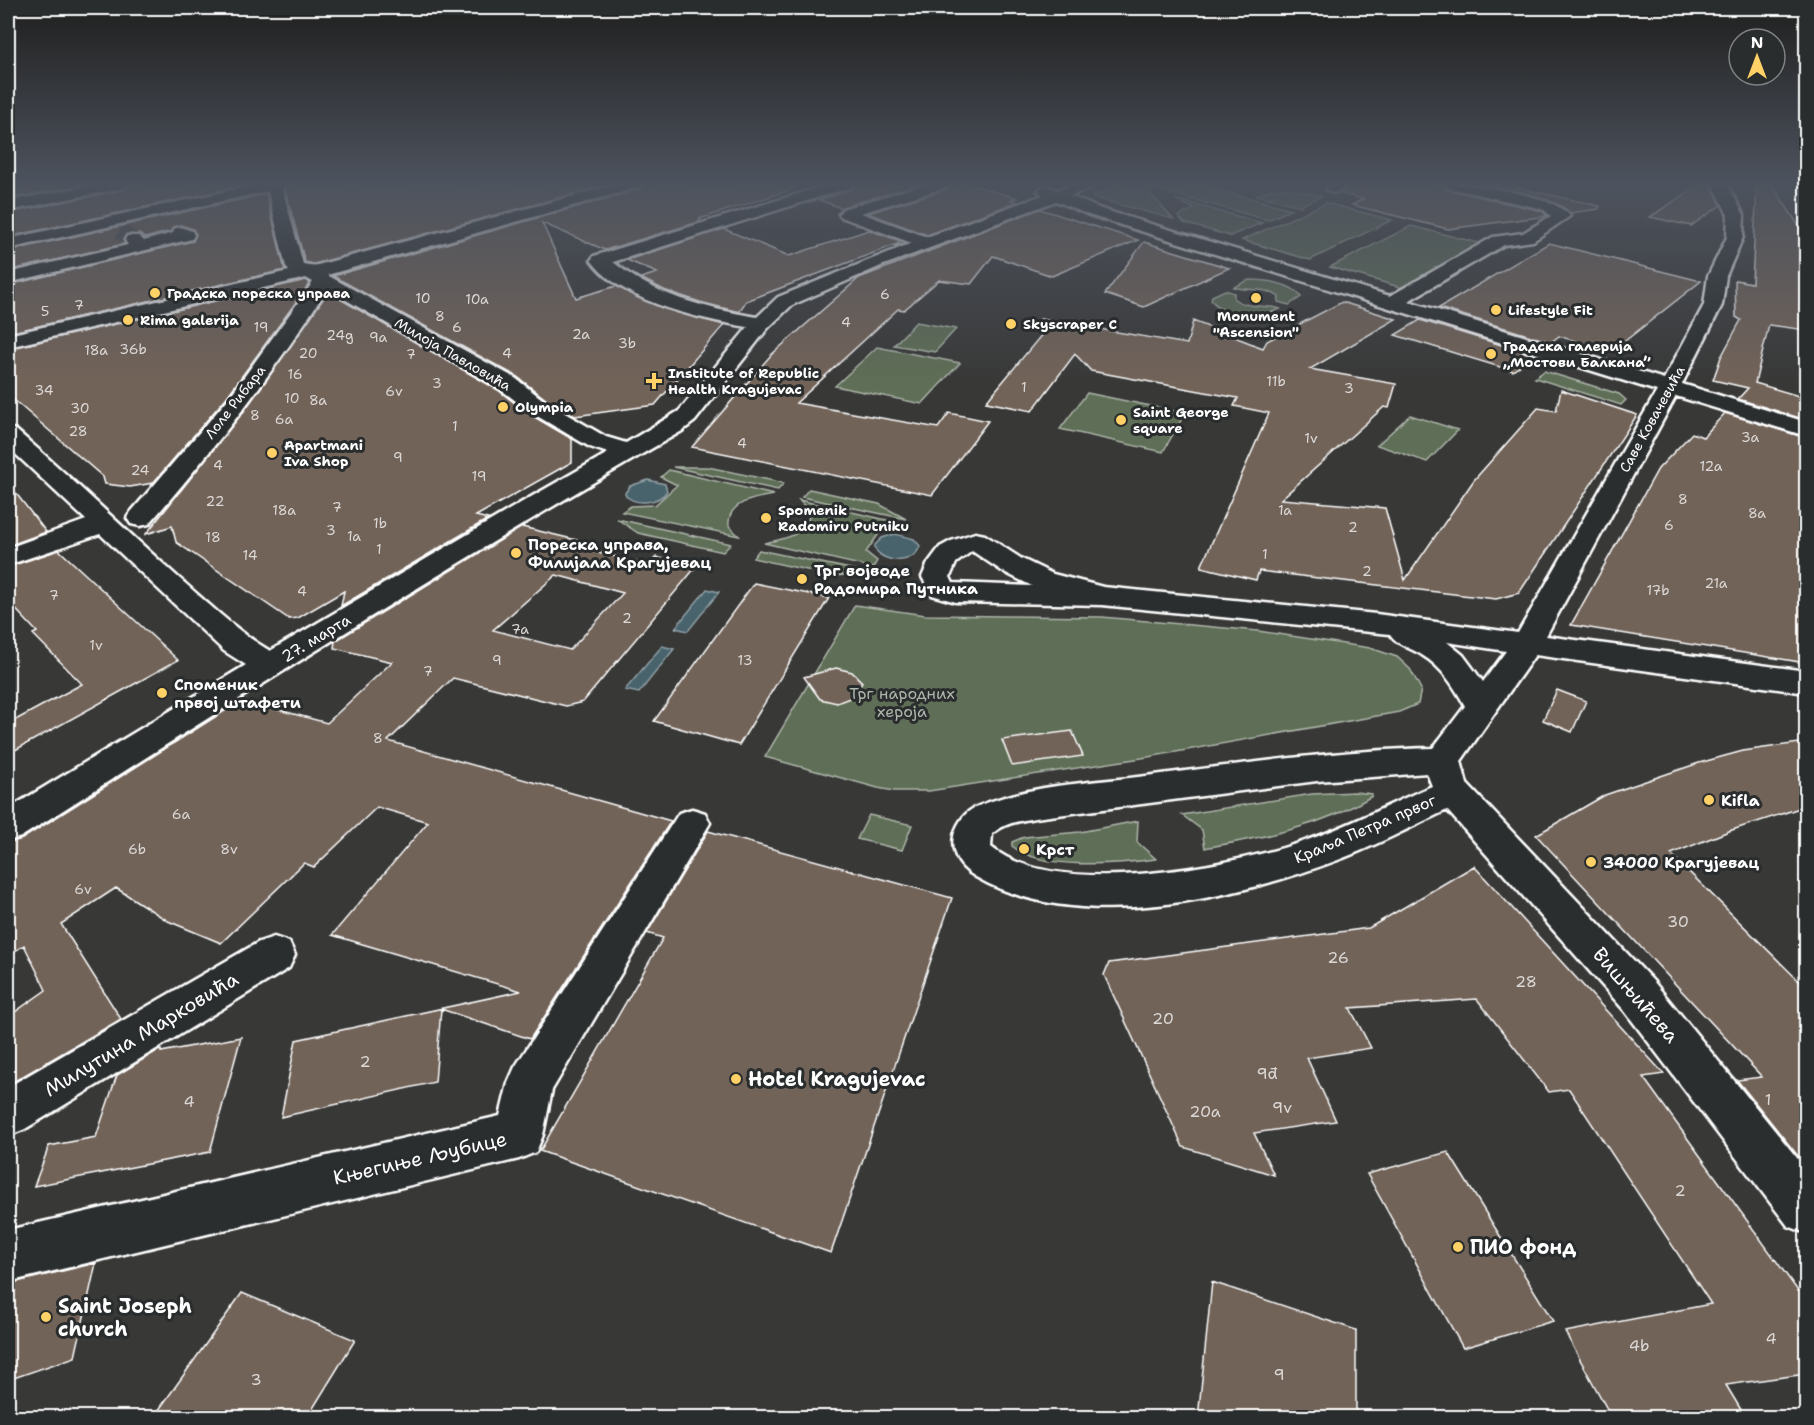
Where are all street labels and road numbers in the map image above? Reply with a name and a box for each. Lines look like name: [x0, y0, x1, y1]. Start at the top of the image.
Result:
street label: Милоја Павловића: [392, 313, 515, 395]
street label: Лоле Рибара: [201, 361, 269, 442]
street label: Саве Ковачевића: [1615, 362, 1689, 475]
street label: 27. марта: [277, 609, 355, 667]
street label: Краља Петра првог: [1291, 789, 1440, 868]
street label: Вишњићева: [1587, 942, 1685, 1049]
street label: Милутина Марковића: [39, 965, 243, 1102]
street label: Књегиње Љубице: [331, 1125, 509, 1191]

